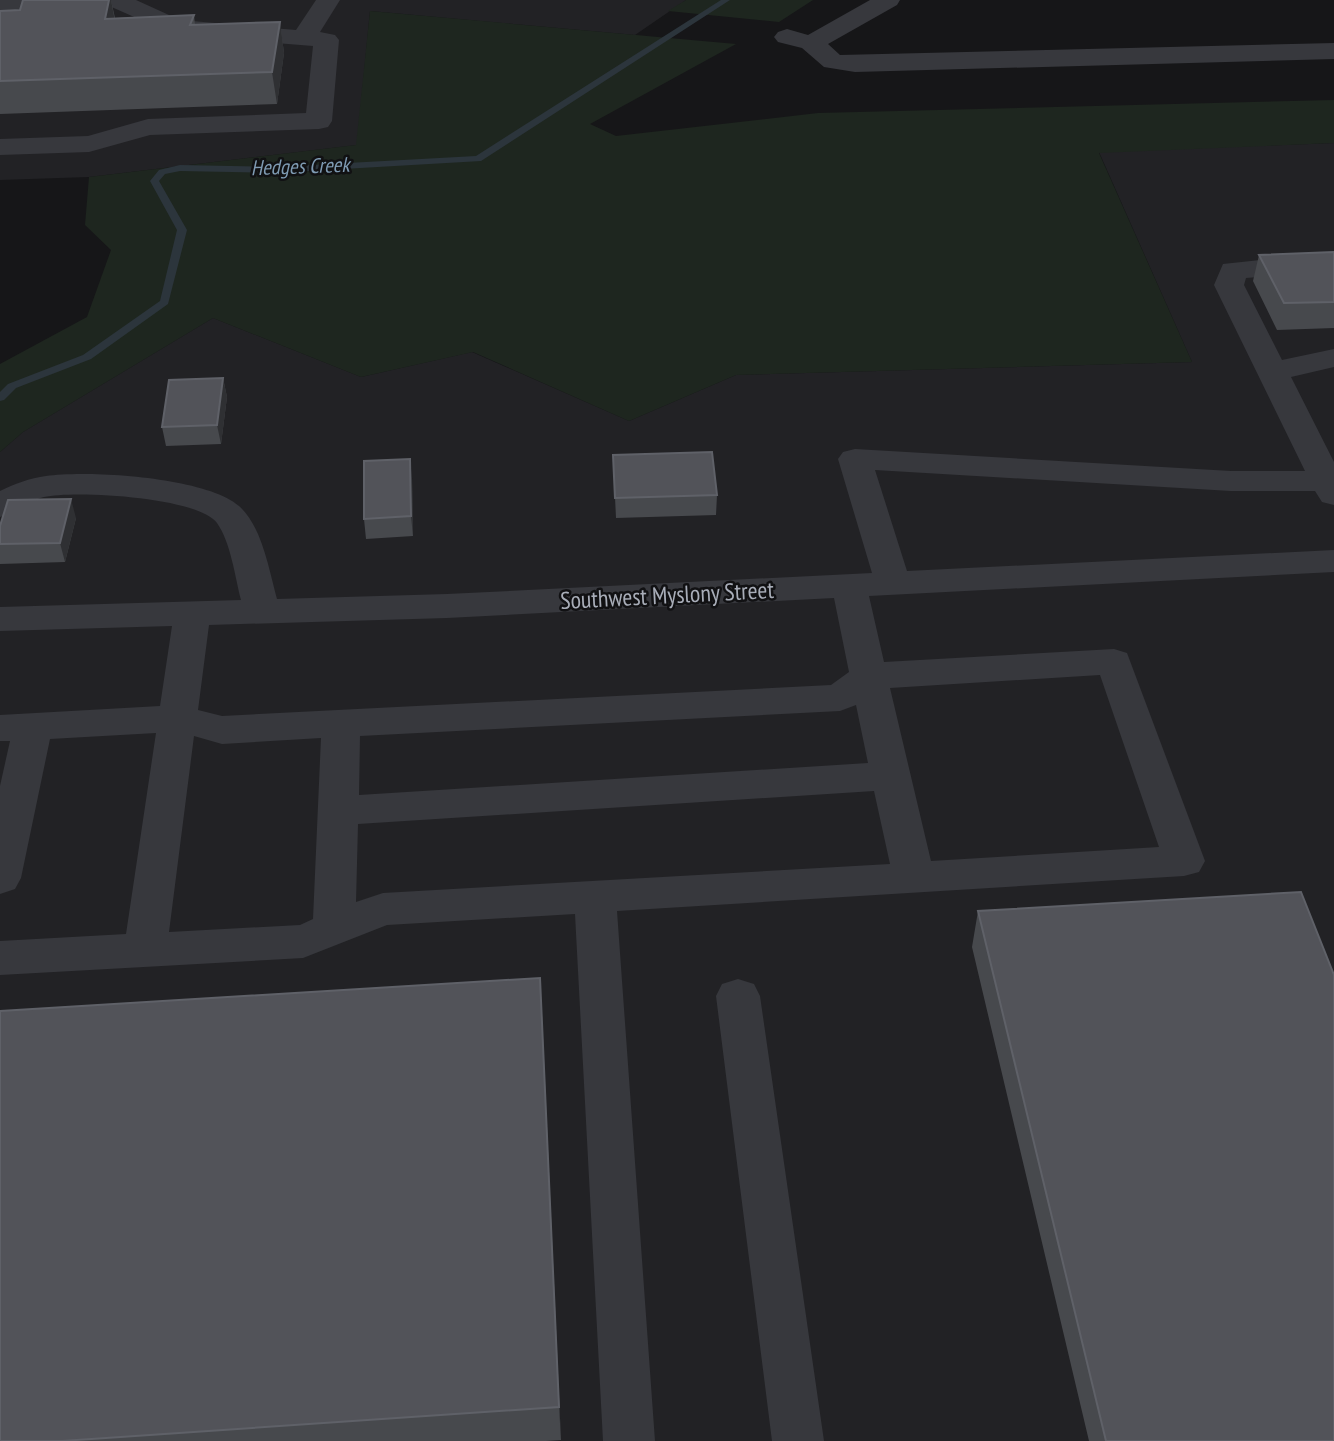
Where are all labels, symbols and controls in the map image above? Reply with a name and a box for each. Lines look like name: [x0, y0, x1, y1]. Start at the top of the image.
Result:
water label: Hedges Creek: [250, 151, 353, 181]
street label: Southwest Myslony Street: [559, 574, 775, 616]

